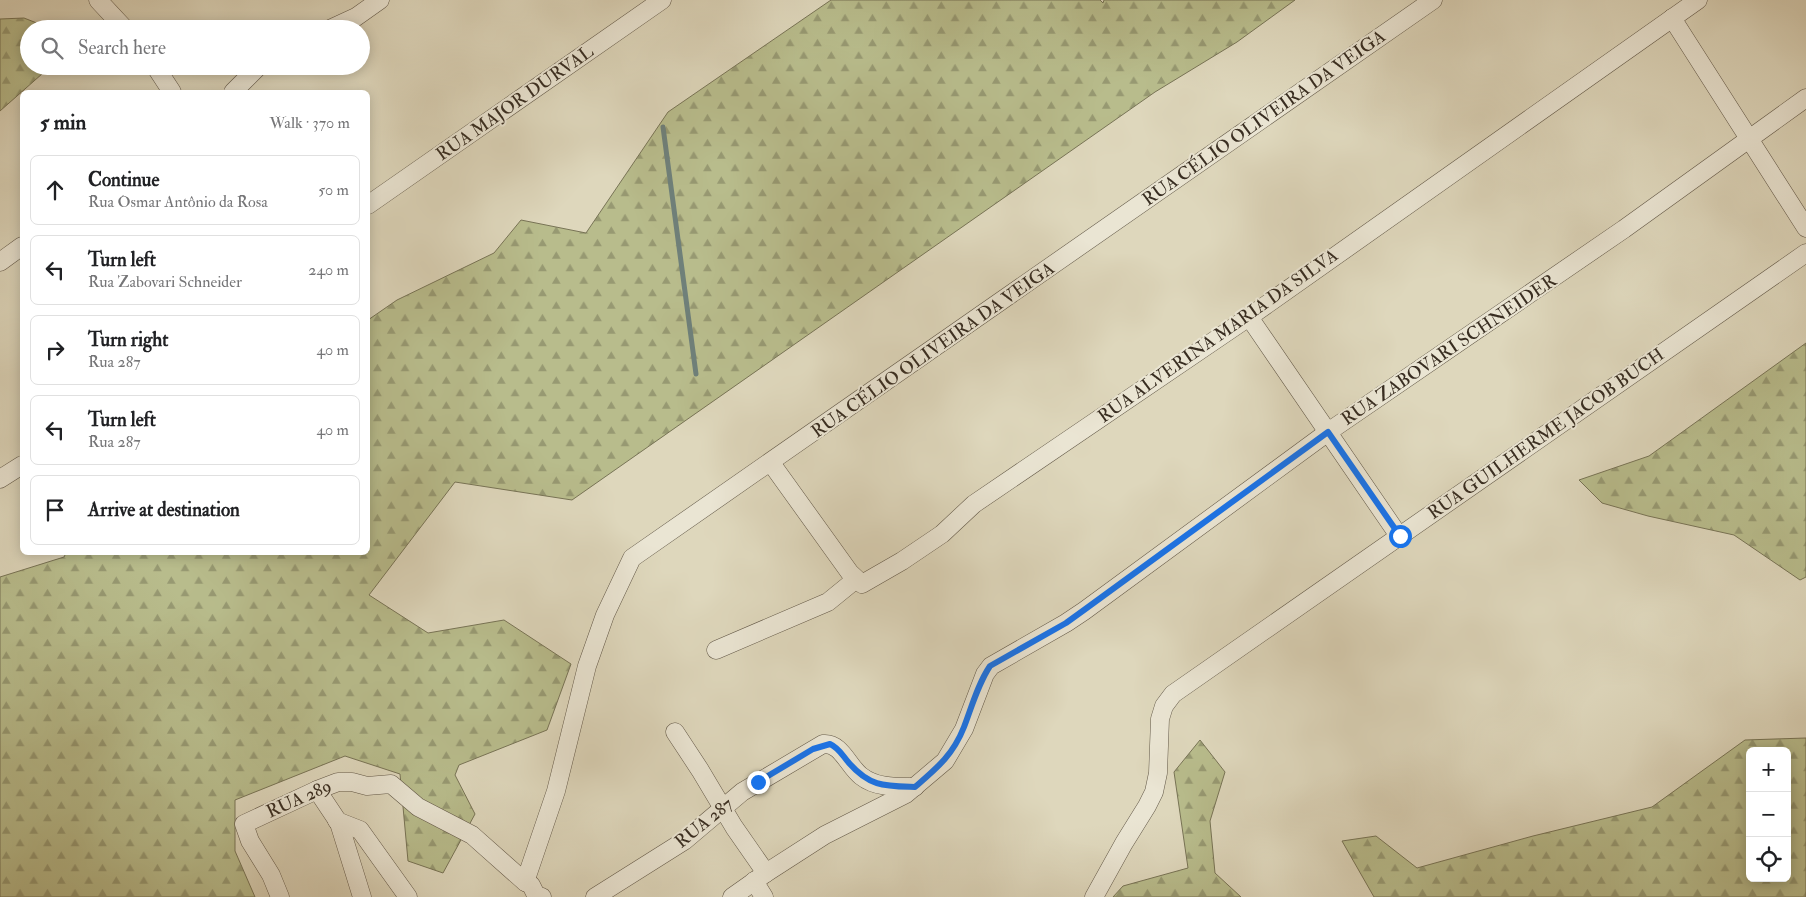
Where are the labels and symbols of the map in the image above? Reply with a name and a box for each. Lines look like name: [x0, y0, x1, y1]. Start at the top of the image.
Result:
street label: RUA CÉLIO OLIVEIRA DA VEIGA: [1138, 25, 1391, 211]
street label: RUA MAJOR DURVAL: [432, 40, 598, 166]
street label: RUA ALVERINA MARIA DA SILVA: [1093, 244, 1343, 428]
street label: RUA CÉLIO OLIVEIRA DA VEIGA: [807, 257, 1060, 443]
street label: RUA ZABOVARI SCHNEIDER: [1337, 269, 1562, 431]
street label: RUA GUILHERME JACOB BUCH: [1423, 343, 1669, 525]
route start: [1389, 525, 1412, 548]
route end: [747, 771, 770, 794]
street label: RUA 289: [263, 774, 335, 824]
street label: RUA 287: [670, 793, 738, 853]

